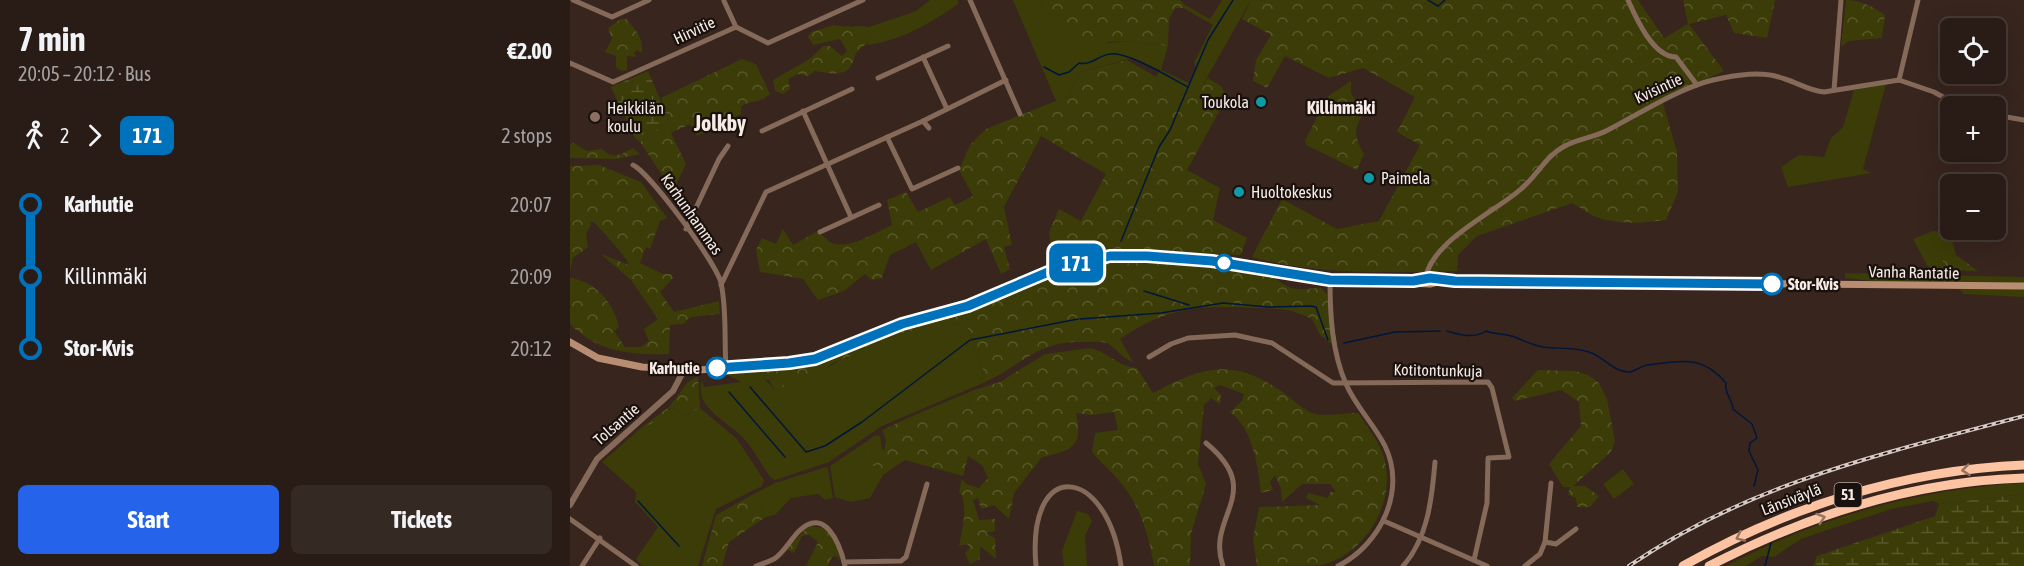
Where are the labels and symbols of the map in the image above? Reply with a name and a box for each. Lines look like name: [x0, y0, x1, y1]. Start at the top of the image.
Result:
street label: Hirvitie: [670, 13, 718, 47]
street label: Kvisintie: [1631, 69, 1685, 107]
place label: Toukola: [1202, 93, 1249, 111]
marker: Toukola: [1254, 95, 1268, 109]
district label: Killinmäki: [1307, 97, 1375, 118]
place label: Heikkilän koulu: [607, 99, 664, 135]
marker: Heikkilän koulu: [588, 110, 602, 124]
district label: Jolkby: [693, 110, 746, 136]
place label: Paimela: [1381, 169, 1430, 187]
street label: Karhunhammas: [658, 170, 727, 258]
marker: Paimela: [1362, 171, 1376, 185]
place label: Huoltokeskus: [1251, 183, 1332, 201]
marker: Huoltokeskus: [1232, 185, 1246, 199]
line badge: 171: [1042, 244, 1110, 282]
unlabelled marker: [1215, 254, 1233, 272]
street label: Vanha Rantatie: [1868, 262, 1960, 282]
marker: Stor-Kvis: [1761, 273, 1783, 295]
place label: Stor-Kvis: [1788, 275, 1839, 293]
marker: Karhutie: [706, 357, 728, 379]
place label: Karhutie: [649, 359, 700, 377]
street label: Kotitontunkuja: [1393, 360, 1483, 381]
street label: Tolsantie: [590, 399, 642, 449]
one-way arrow: [1961, 463, 1970, 476]
street label: Länsiväylä: [1758, 479, 1824, 520]
road number: 51: [1834, 483, 1862, 507]
one-way arrow: [1815, 513, 1826, 525]
one-way arrow: [1735, 530, 1746, 542]

